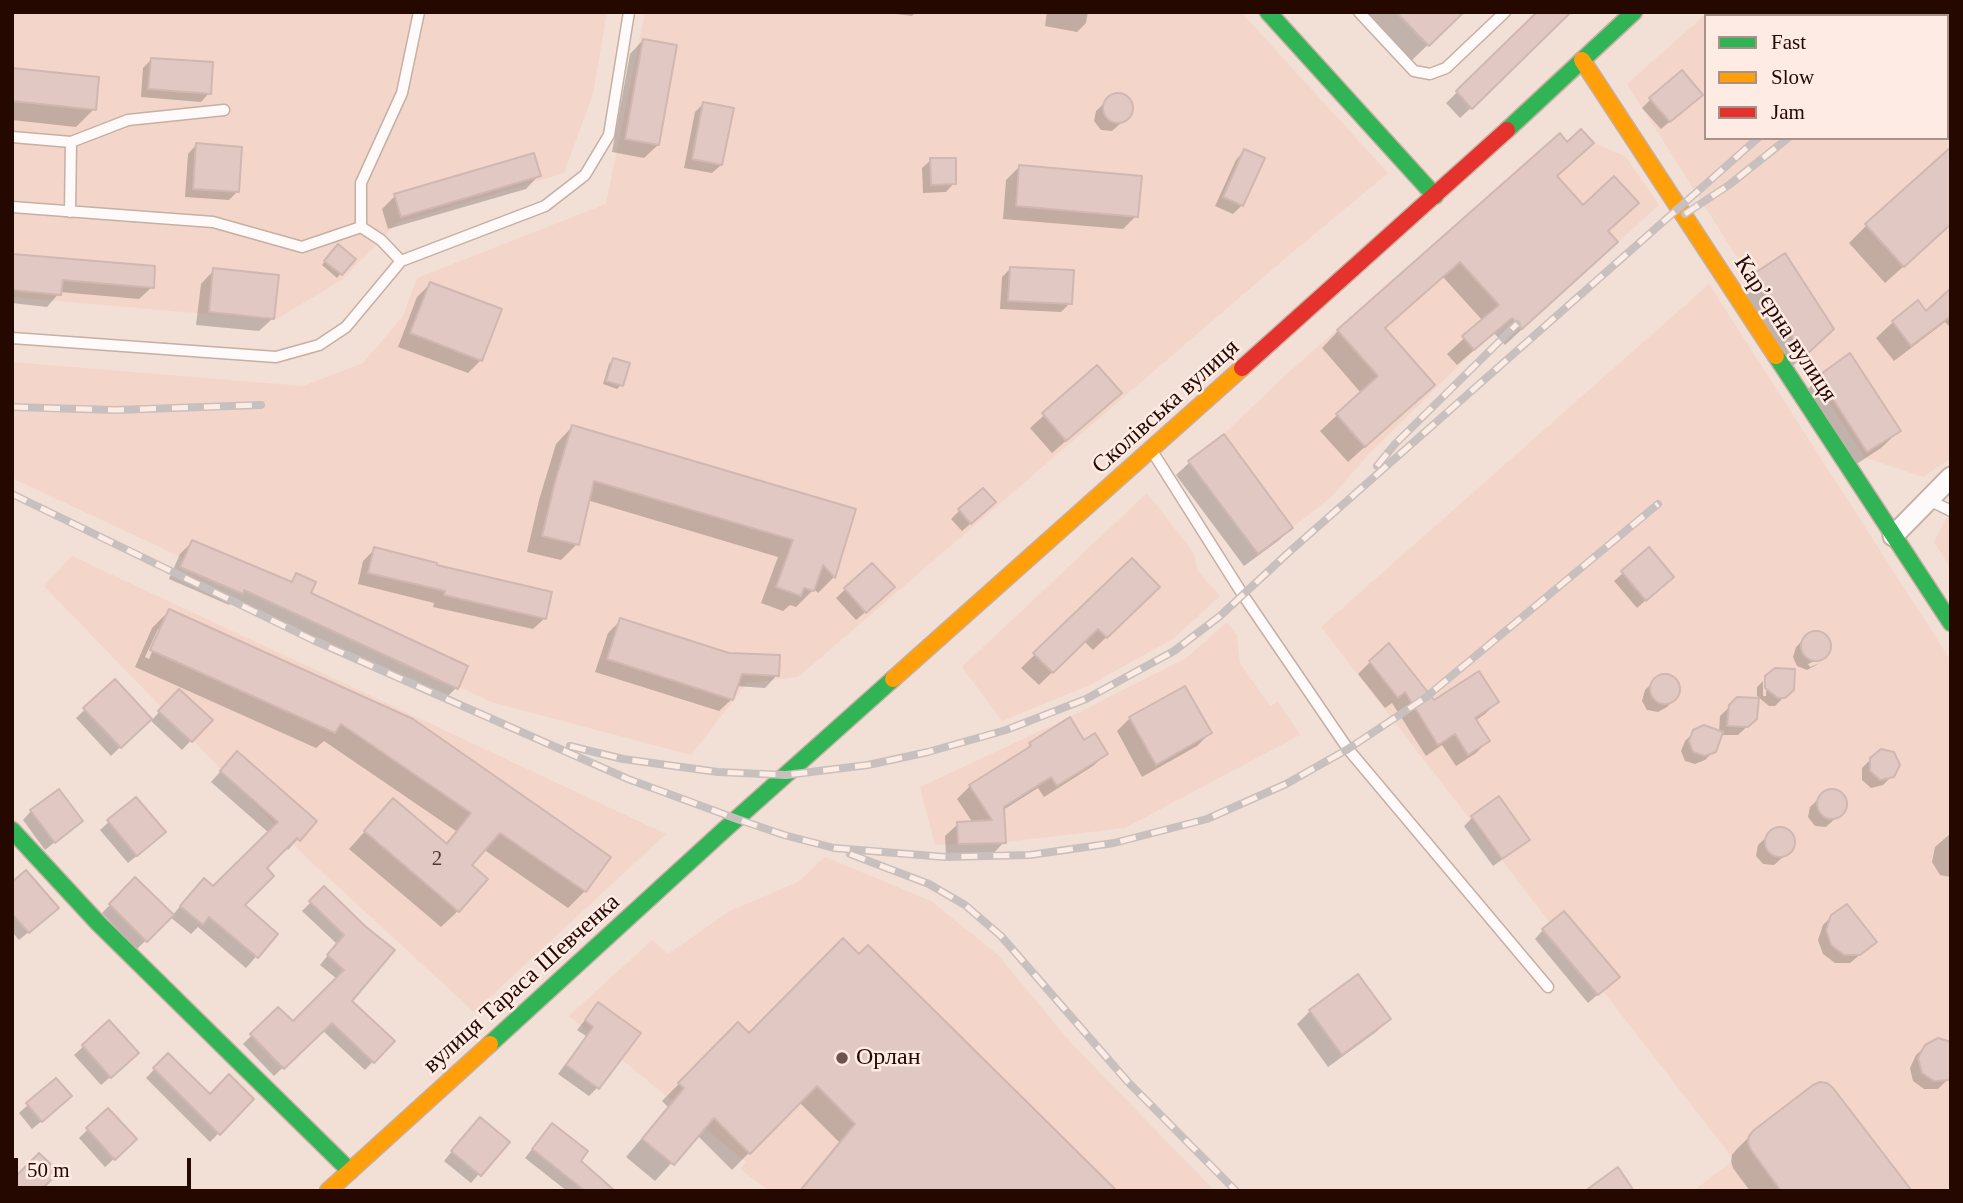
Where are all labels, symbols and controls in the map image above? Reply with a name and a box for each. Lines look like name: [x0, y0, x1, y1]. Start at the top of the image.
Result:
legend: [1704, 14, 1949, 140]
text: Fast: [1771, 30, 1806, 54]
text: Slow: [1771, 65, 1814, 89]
text: Jam: [1771, 100, 1805, 124]
street label: Карʼєрна вулиця: [1727, 251, 1843, 407]
street label: Сколівська вулиця: [1087, 334, 1245, 480]
house number: 2: [432, 846, 442, 872]
street label: вулиця Тараса Шевченка: [418, 888, 626, 1080]
place label: Орлан: [856, 1044, 920, 1072]
marker: Орлан: [834, 1050, 850, 1066]
scale bar: [18, 1144, 194, 1188]
text: 50 m: [27, 1158, 70, 1182]

